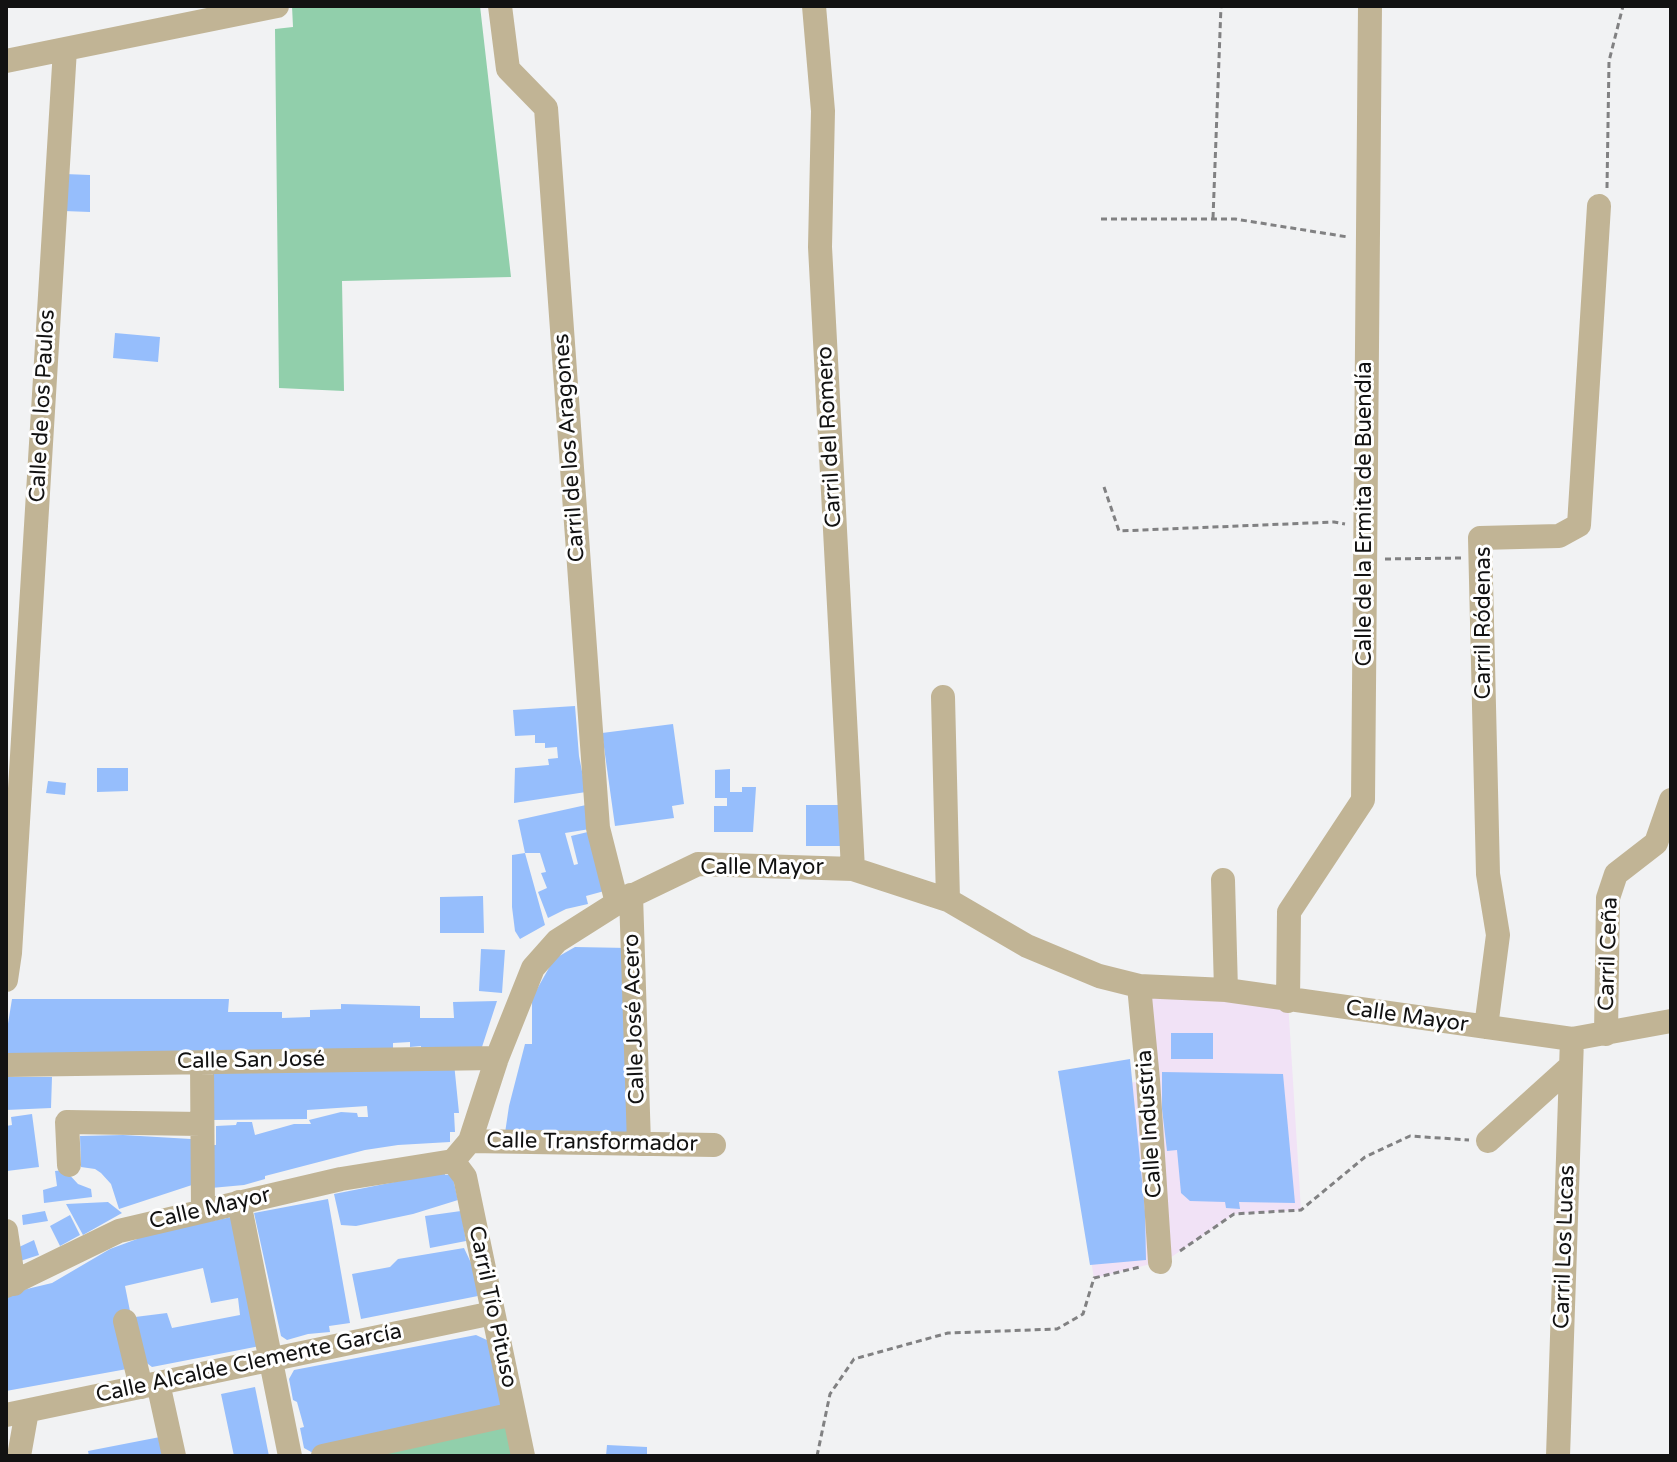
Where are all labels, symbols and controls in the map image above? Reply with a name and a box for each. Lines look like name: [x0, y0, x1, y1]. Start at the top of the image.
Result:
street label: Calle de los Paulos: [25, 309, 61, 503]
street label: Carril de los Aragones: [549, 333, 591, 563]
street label: Carril del Romero: [812, 345, 848, 529]
street label: Calle de la Ermita de Buendía: [1352, 362, 1378, 666]
street label: Carril Ródenas: [1471, 547, 1497, 699]
street label: Calle Mayor: [700, 855, 824, 881]
street label: Carril Ceña: [1594, 896, 1624, 1012]
street label: Calle José Acero: [619, 933, 651, 1105]
street label: Calle Mayor: [1344, 995, 1470, 1039]
street label: Calle San José: [177, 1047, 325, 1075]
street label: Calle Industria: [1132, 1049, 1168, 1199]
street label: Calle Transformador: [486, 1128, 698, 1158]
street label: Carril Los Lucas: [1549, 1164, 1581, 1330]
street label: Calle Mayor: [147, 1182, 273, 1236]
street label: Carril Tío Pituso: [462, 1224, 522, 1390]
street label: Calle Alcalde Clemente García: [94, 1319, 404, 1409]

